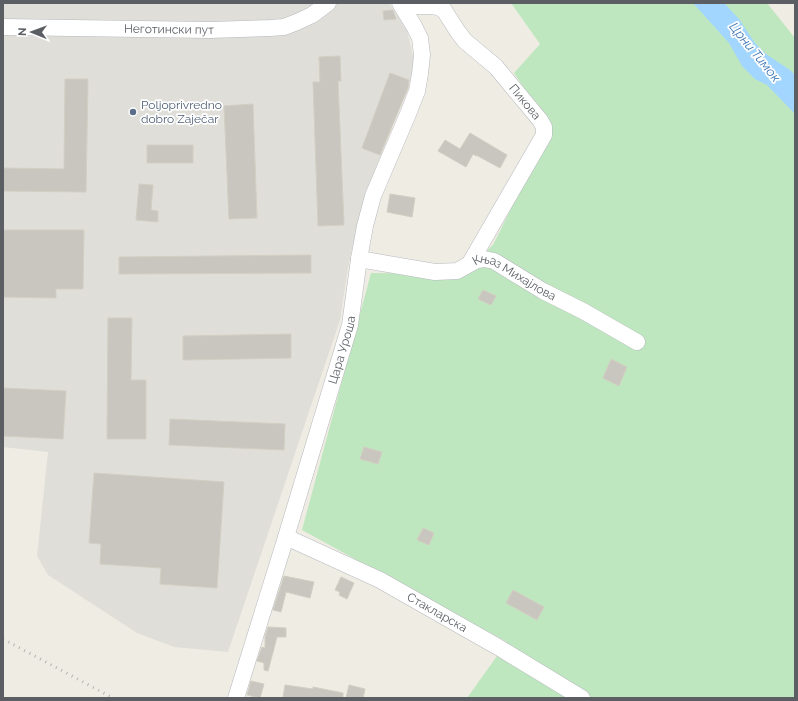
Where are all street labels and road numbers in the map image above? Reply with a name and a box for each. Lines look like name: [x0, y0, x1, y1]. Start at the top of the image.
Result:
street label: Неготински пут: [124, 22, 214, 37]
street label: Пикова: [506, 81, 544, 122]
street label: Књаз Михајлова: [470, 251, 558, 303]
street label: Цара Уроша: [326, 315, 358, 386]
street label: Стакларска: [405, 590, 470, 635]

